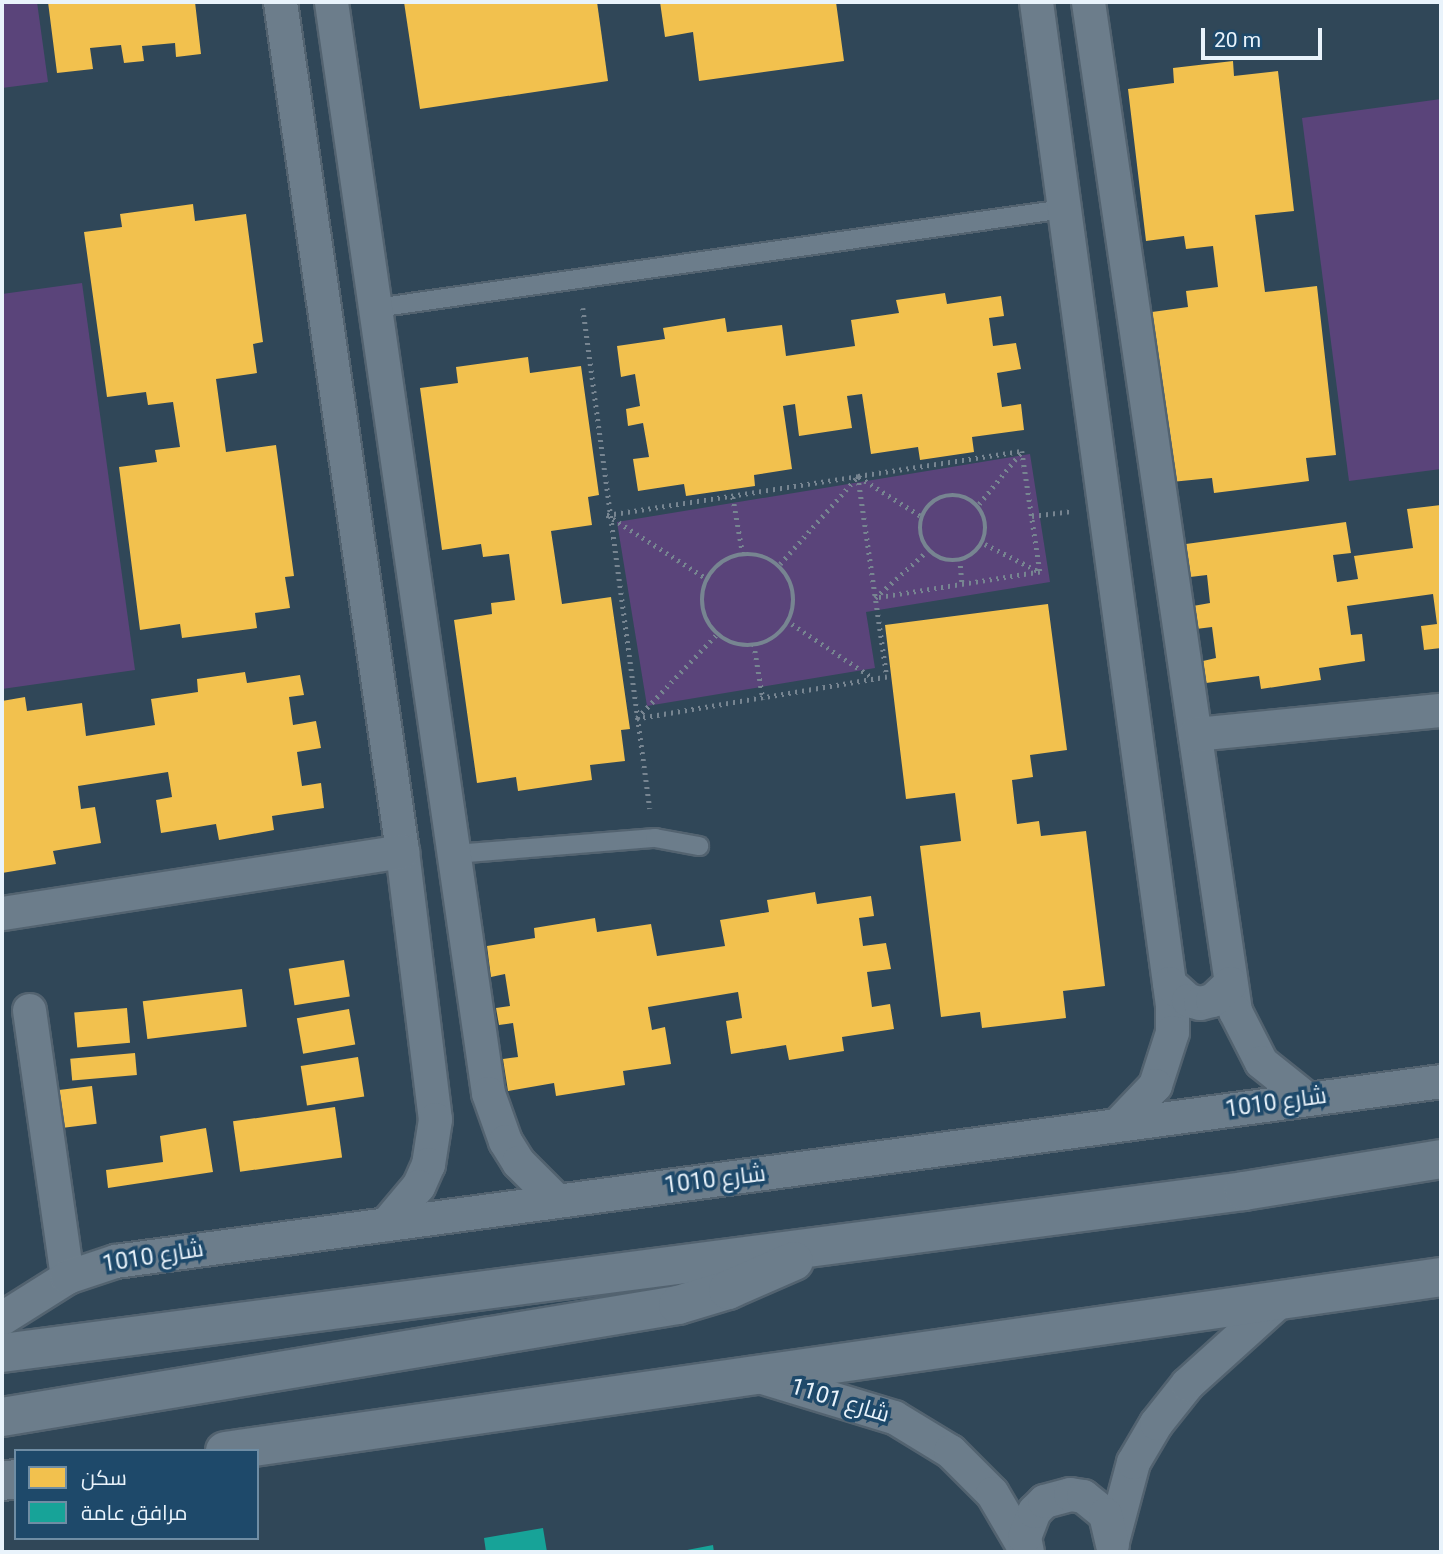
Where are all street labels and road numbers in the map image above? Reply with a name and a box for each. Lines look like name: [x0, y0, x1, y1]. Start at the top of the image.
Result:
street label: شارع 1010: [1224, 1082, 1328, 1124]
street label: شارع 1010: [663, 1160, 767, 1200]
street label: شارع 1010: [100, 1235, 206, 1279]
street label: شارع 1101: [787, 1373, 893, 1429]

